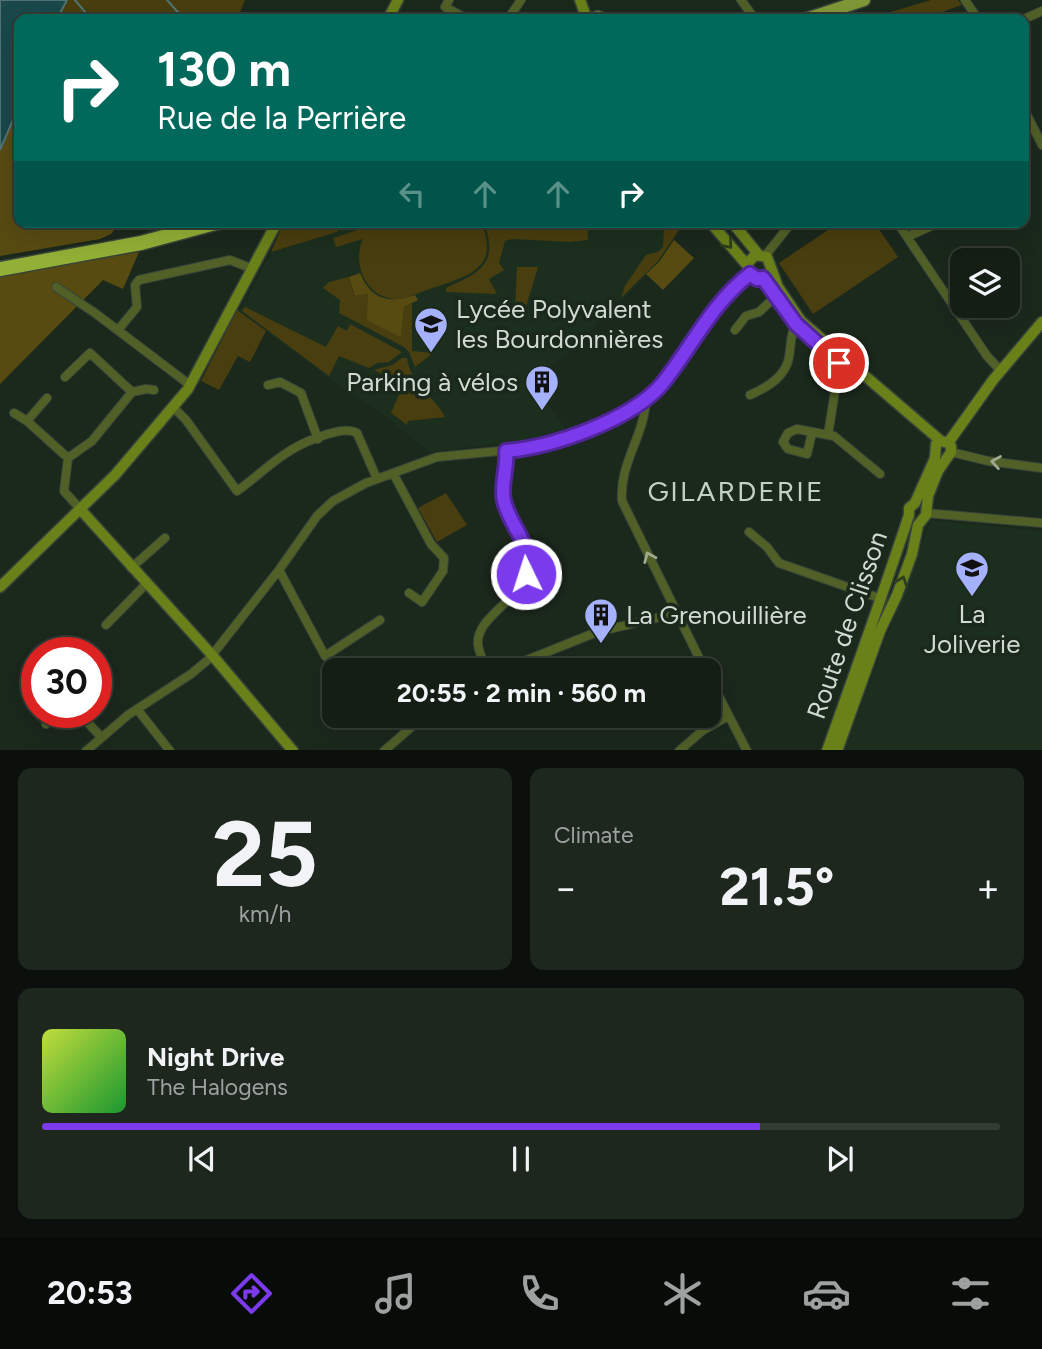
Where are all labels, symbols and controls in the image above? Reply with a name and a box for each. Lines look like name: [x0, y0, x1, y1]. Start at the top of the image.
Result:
text: 130 m: [157, 39, 291, 98]
icon: right: [42, 42, 133, 133]
text: Rue de la Perrière: [157, 99, 406, 137]
icon: left: [393, 175, 431, 213]
icon: ahead: [466, 175, 504, 213]
icon: ahead: [539, 175, 577, 213]
icon: right: [612, 175, 650, 213]
one-way arrow: [720, 235, 732, 248]
map controls: [950, 248, 1020, 318]
button: layers: [950, 248, 1020, 318]
place label: Lycée Polyvalent les Bourdonnières: [456, 293, 663, 355]
school or university icon: Lycée Polyvalent les Bourdonnières: [412, 305, 450, 354]
pin: [809, 333, 869, 393]
icon: arrive: [820, 344, 858, 382]
building icon: Parking à vélos: [523, 363, 561, 412]
place label: Parking à vélos: [346, 366, 518, 398]
one-way arrow: [990, 455, 1002, 470]
district label: GILARDERIE: [648, 474, 824, 508]
street label: Route de Clisson: [800, 527, 894, 723]
position arrow: [489, 537, 563, 611]
school or university icon: La Joliverie: [953, 549, 991, 598]
one-way arrow: [644, 552, 658, 564]
one-way arrow: [894, 576, 908, 588]
building icon: La Grenouillière: [582, 596, 620, 645]
place label: La Joliverie: [924, 598, 1020, 660]
place label: La Grenouillière: [626, 599, 807, 631]
speed limit sign: 30: [21, 637, 112, 728]
text: 20:55 · 2 min · 560 m: [397, 677, 646, 709]
text: 25: [212, 800, 318, 909]
text: Climate: [554, 821, 633, 849]
text: 21.5°: [720, 856, 834, 918]
text: −: [554, 865, 578, 911]
text: +: [976, 865, 1000, 911]
text: km/h: [239, 900, 291, 928]
text: Night Drive: [147, 1041, 284, 1073]
text: The Halogens: [147, 1073, 288, 1101]
icon: previous: [183, 1140, 221, 1178]
icon: pause: [502, 1140, 540, 1178]
icon: next: [821, 1140, 859, 1178]
icon: directions: [227, 1269, 276, 1318]
icon: music: [371, 1269, 420, 1318]
icon: phone: [515, 1269, 564, 1318]
icon: climate: [658, 1269, 707, 1318]
icon: car: [802, 1269, 851, 1318]
icon: filters: [946, 1269, 995, 1318]
text: 20:53: [47, 1274, 133, 1312]

